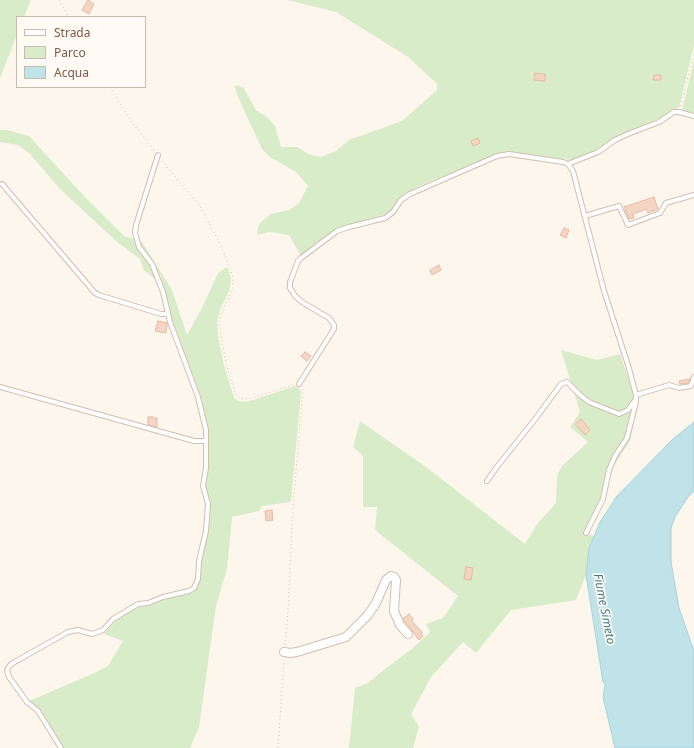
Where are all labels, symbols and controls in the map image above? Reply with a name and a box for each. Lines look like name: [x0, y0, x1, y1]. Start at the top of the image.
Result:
legend: [16, 16, 146, 88]
text: Strada: [54, 24, 90, 41]
text: Parco: [54, 44, 86, 61]
text: Acqua: [54, 64, 89, 81]
water label: Fiume Simeto: [590, 572, 618, 646]

